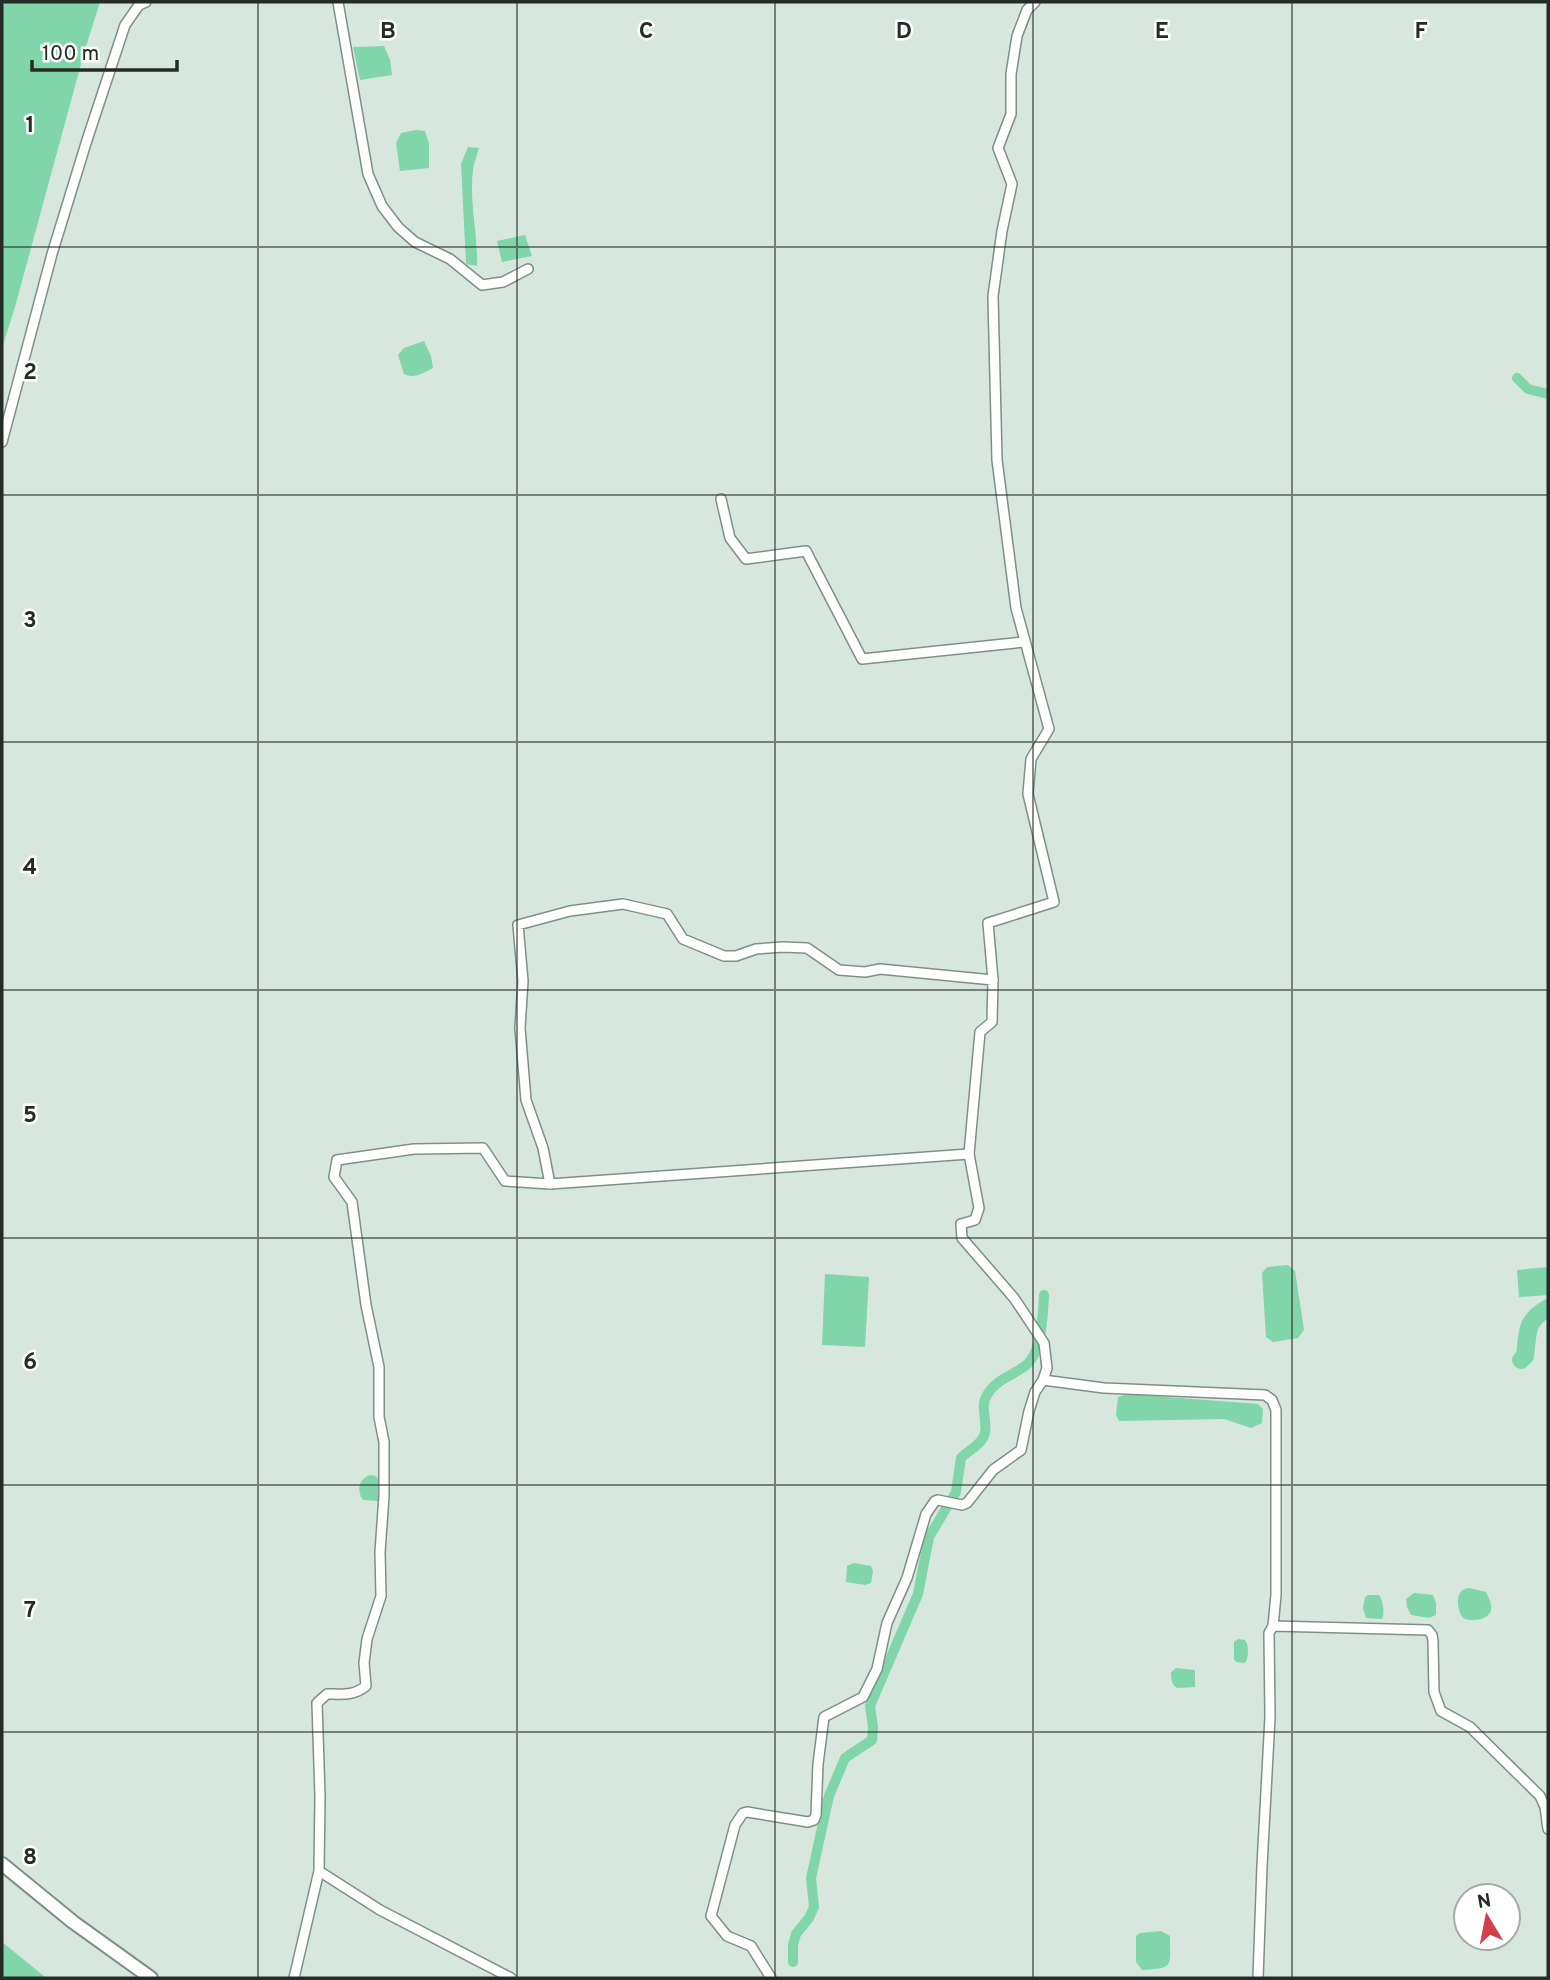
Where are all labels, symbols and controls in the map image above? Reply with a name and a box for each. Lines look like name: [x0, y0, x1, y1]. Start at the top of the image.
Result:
text: B: [380, 18, 396, 47]
text: C: [639, 18, 653, 47]
text: D: [896, 18, 912, 47]
text: E: [1155, 18, 1169, 47]
text: F: [1414, 18, 1428, 47]
scale bar: [32, 28, 177, 72]
text: 100 m: [42, 41, 99, 68]
text: 1: [25, 112, 35, 141]
text: 2: [23, 359, 37, 388]
text: 3: [23, 607, 37, 636]
text: 4: [23, 854, 37, 883]
text: 5: [23, 1102, 37, 1131]
text: 6: [23, 1349, 37, 1378]
text: 7: [24, 1597, 36, 1626]
text: 8: [23, 1844, 37, 1873]
north arrow: [1452, 1882, 1522, 1952]
text: N: [1476, 1889, 1493, 1915]

